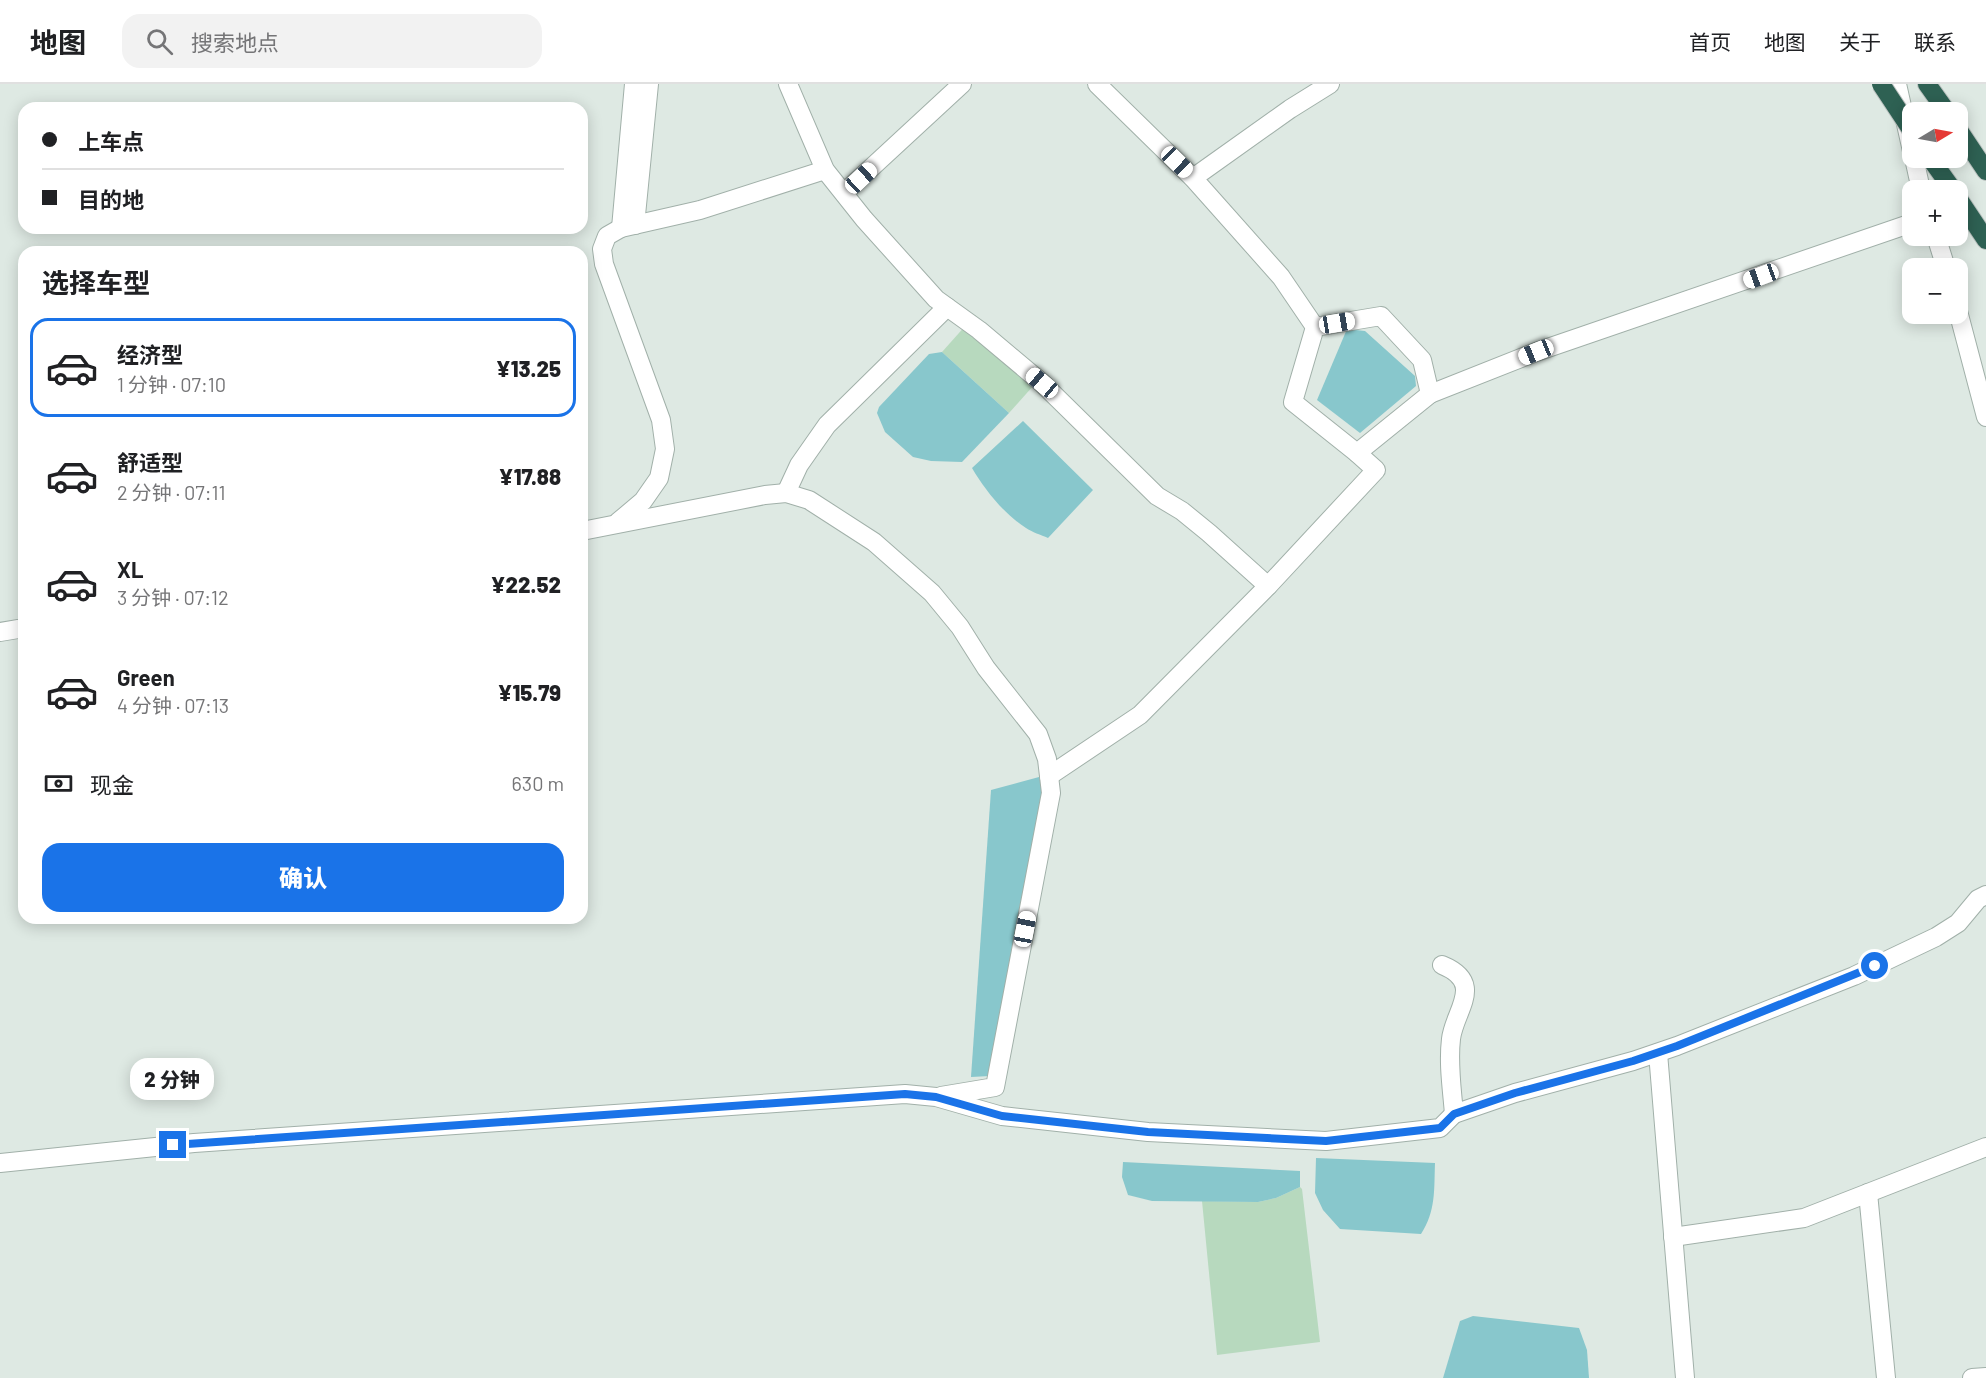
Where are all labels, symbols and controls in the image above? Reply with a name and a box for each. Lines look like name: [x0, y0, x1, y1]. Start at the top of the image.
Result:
search box: [122, 14, 542, 68]
text: 地图: [30, 25, 86, 59]
icon: search: [143, 25, 176, 58]
text: 搜索地点: [191, 29, 279, 55]
text: 首页: [1689, 29, 1731, 54]
text: 地图: [1764, 29, 1806, 54]
text: 关于: [1839, 29, 1881, 54]
text: 联系: [1914, 29, 1956, 54]
north arrow: [1902, 102, 1968, 168]
map controls: [1902, 102, 1968, 324]
text: 上车点: [78, 128, 144, 154]
car: [1158, 143, 1196, 181]
car: [842, 159, 880, 197]
button: +: [1902, 180, 1968, 246]
text: 目的地: [78, 186, 144, 212]
button: −: [1902, 258, 1968, 324]
car: [1741, 261, 1781, 291]
text: 选择车型: [42, 266, 150, 298]
car: [1318, 311, 1356, 335]
car: [1516, 337, 1556, 367]
icon: car: [45, 341, 99, 395]
text: 经济型: [117, 341, 183, 367]
text: ¥13.25: [496, 355, 561, 381]
car: [1022, 365, 1062, 401]
text: 1 分钟 · 07:10: [117, 372, 226, 396]
icon: car: [45, 449, 99, 503]
text: 舒适型: [117, 449, 183, 475]
text: ¥17.88: [499, 463, 561, 489]
text: 2 分钟 · 07:11: [117, 480, 226, 504]
text: XL: [117, 556, 143, 582]
icon: car: [45, 557, 99, 611]
text: ¥22.52: [491, 571, 561, 597]
text: 3 分钟 · 07:12: [117, 585, 229, 609]
text: Green: [117, 664, 175, 690]
icon: car: [45, 665, 99, 719]
text: ¥15.79: [497, 679, 561, 705]
text: 4 分钟 · 07:13: [117, 693, 229, 717]
icon: cash: [42, 767, 75, 800]
text: 现金: [90, 771, 134, 797]
text: 630 m: [512, 771, 564, 795]
button: 确认: [42, 843, 564, 912]
car: [1013, 910, 1037, 948]
route start: [1861, 952, 1888, 979]
callout: 2 分钟: [131, 1058, 215, 1100]
text: 2 分钟: [144, 1067, 200, 1091]
route end: [159, 1131, 186, 1158]

